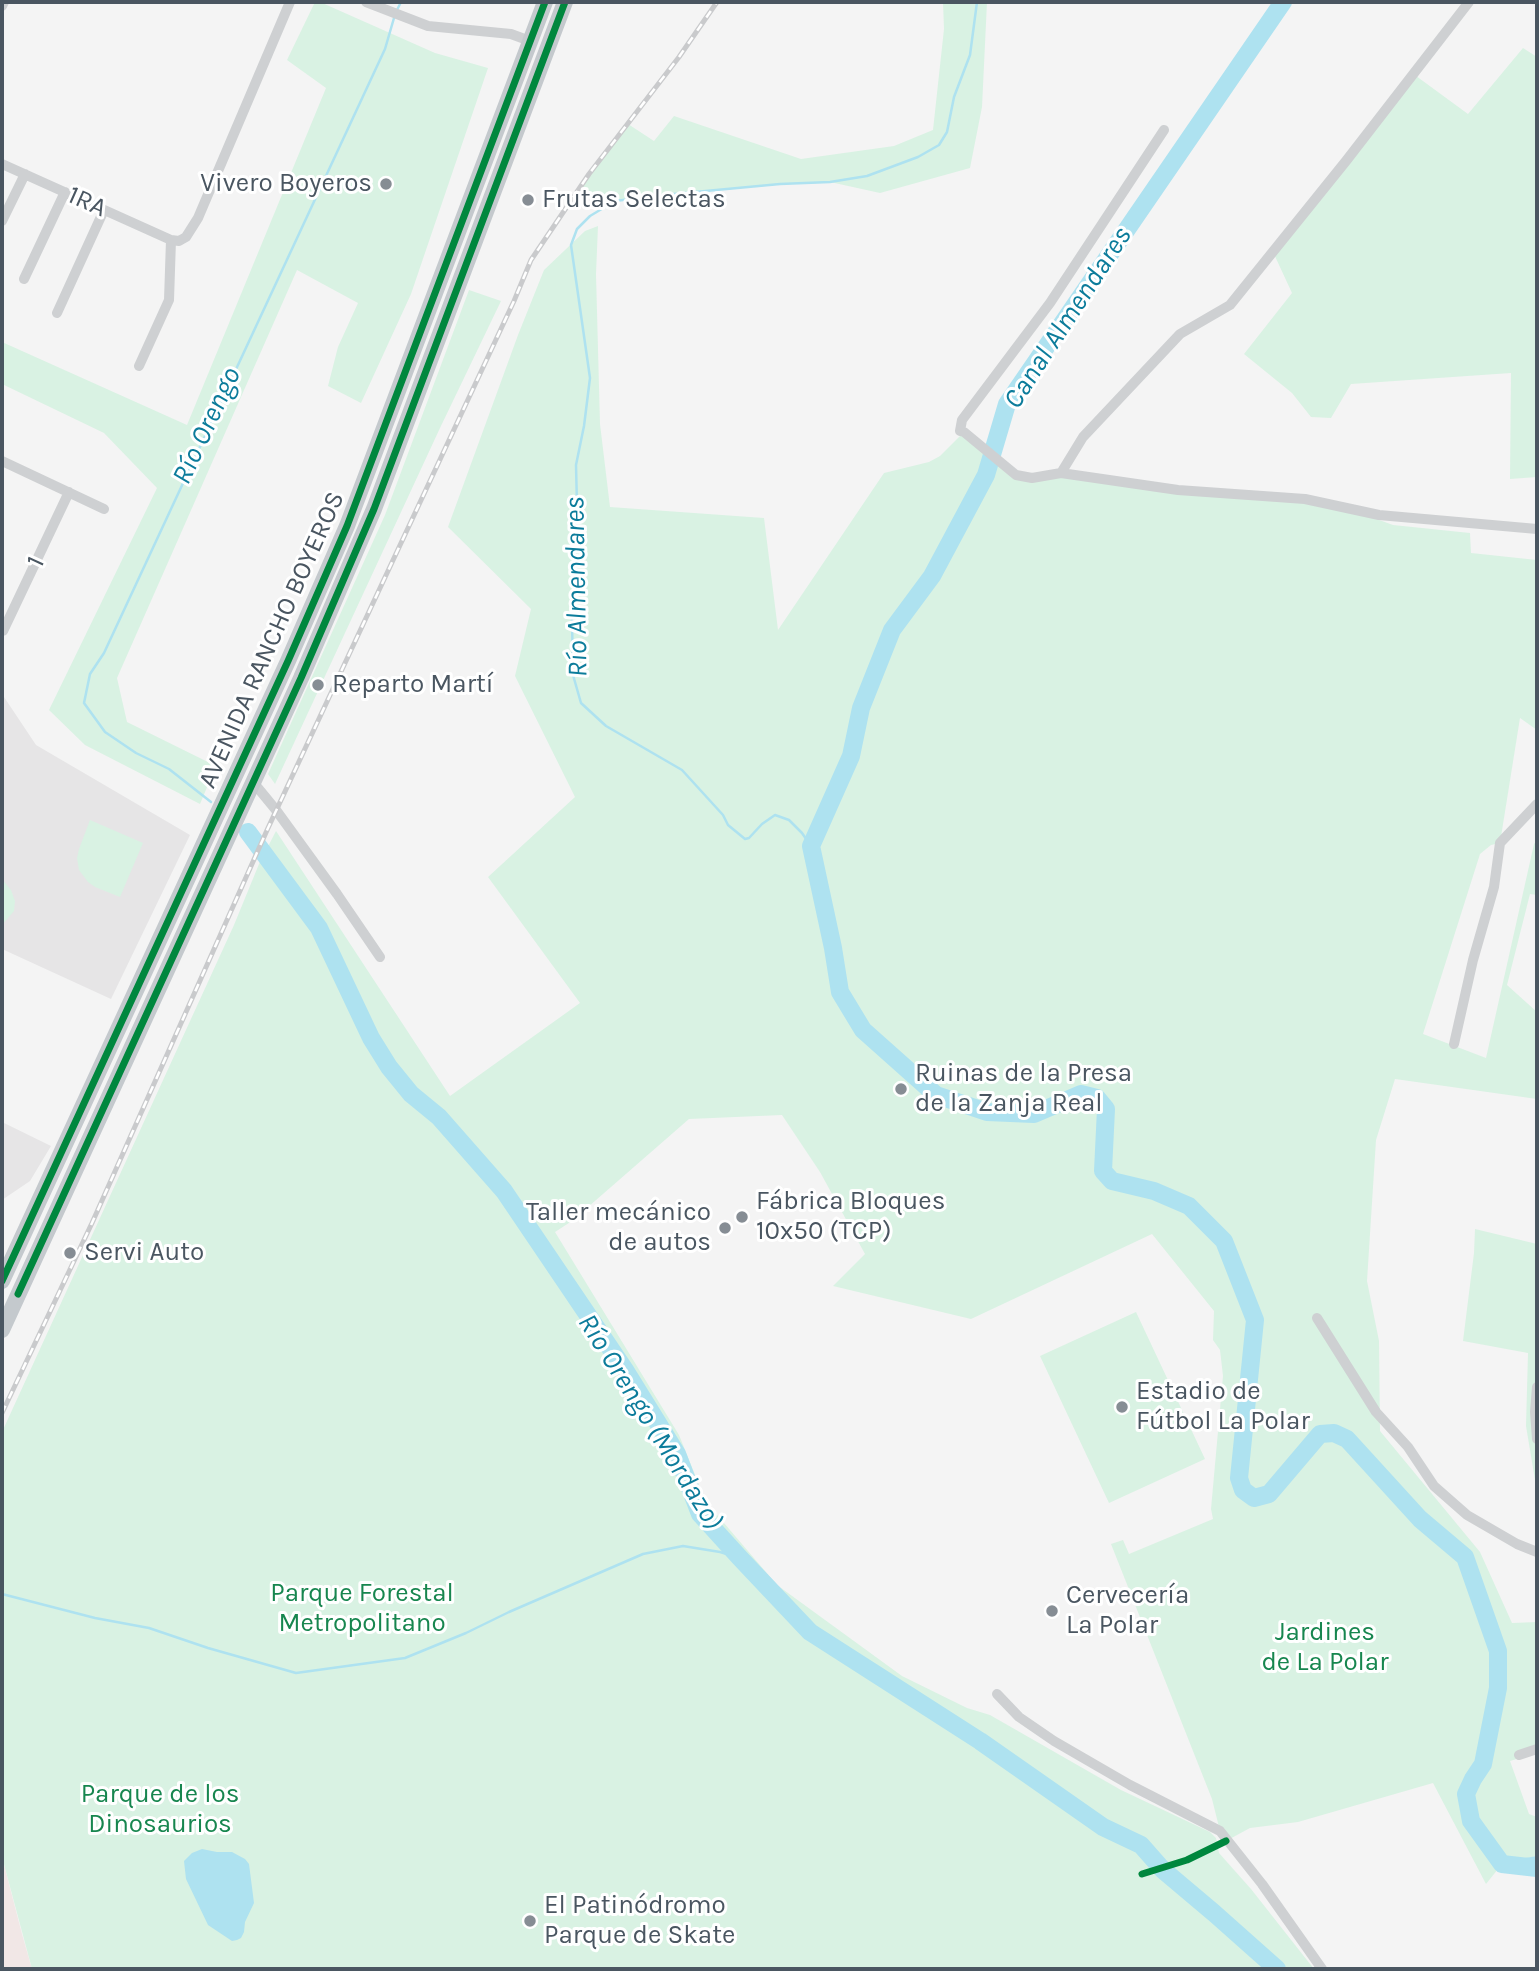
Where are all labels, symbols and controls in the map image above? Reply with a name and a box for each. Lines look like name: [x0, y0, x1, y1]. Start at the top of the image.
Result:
place label: Vivero Boyeros: [200, 168, 372, 200]
marker: Vivero Boyeros: [378, 176, 394, 192]
street label: 1RA: [63, 180, 111, 224]
place label: Frutas Selectas: [542, 184, 726, 216]
marker: Frutas Selectas: [520, 192, 536, 208]
water label: Canal Almendares: [997, 221, 1139, 415]
water label: Río Orengo: [165, 362, 249, 490]
street label: AVENIDA RANCHO BOYEROS: [192, 487, 352, 793]
water label: Río Almendares: [559, 496, 595, 678]
street label: 1: [20, 552, 52, 572]
place label: Reparto Martí: [332, 669, 494, 701]
marker: Reparto Martí: [310, 677, 326, 693]
place label: Ruinas de la Presa de la Zanja Real: [915, 1058, 1132, 1120]
marker: Ruinas de la Presa de la Zanja Real: [893, 1081, 909, 1097]
place label: Fábrica Bloques 10x50 (TCP): [756, 1186, 945, 1248]
place label: Taller mecánico de autos: [526, 1197, 711, 1258]
marker: Fábrica Bloques 10x50 (TCP): [734, 1209, 750, 1225]
marker: Taller mecánico de autos: [717, 1220, 733, 1236]
place label: Servi Auto: [84, 1237, 204, 1269]
marker: Servi Auto: [62, 1245, 78, 1261]
water label: Río Orengo (Mordazo): [570, 1308, 730, 1536]
place label: Estadio de Fútbol La Polar: [1136, 1376, 1310, 1438]
marker: Estadio de Fútbol La Polar: [1114, 1399, 1130, 1415]
park label: Parque Forestal Metropolitano: [270, 1578, 454, 1640]
place label: Cervecería La Polar: [1066, 1580, 1189, 1642]
marker: Cervecería La Polar: [1044, 1603, 1060, 1619]
park label: Jardines de La Polar: [1261, 1617, 1389, 1678]
park label: Parque de los Dinosaurios: [81, 1779, 239, 1840]
place label: El Patinódromo Parque de Skate: [544, 1890, 735, 1952]
marker: El Patinódromo Parque de Skate: [522, 1913, 538, 1929]

